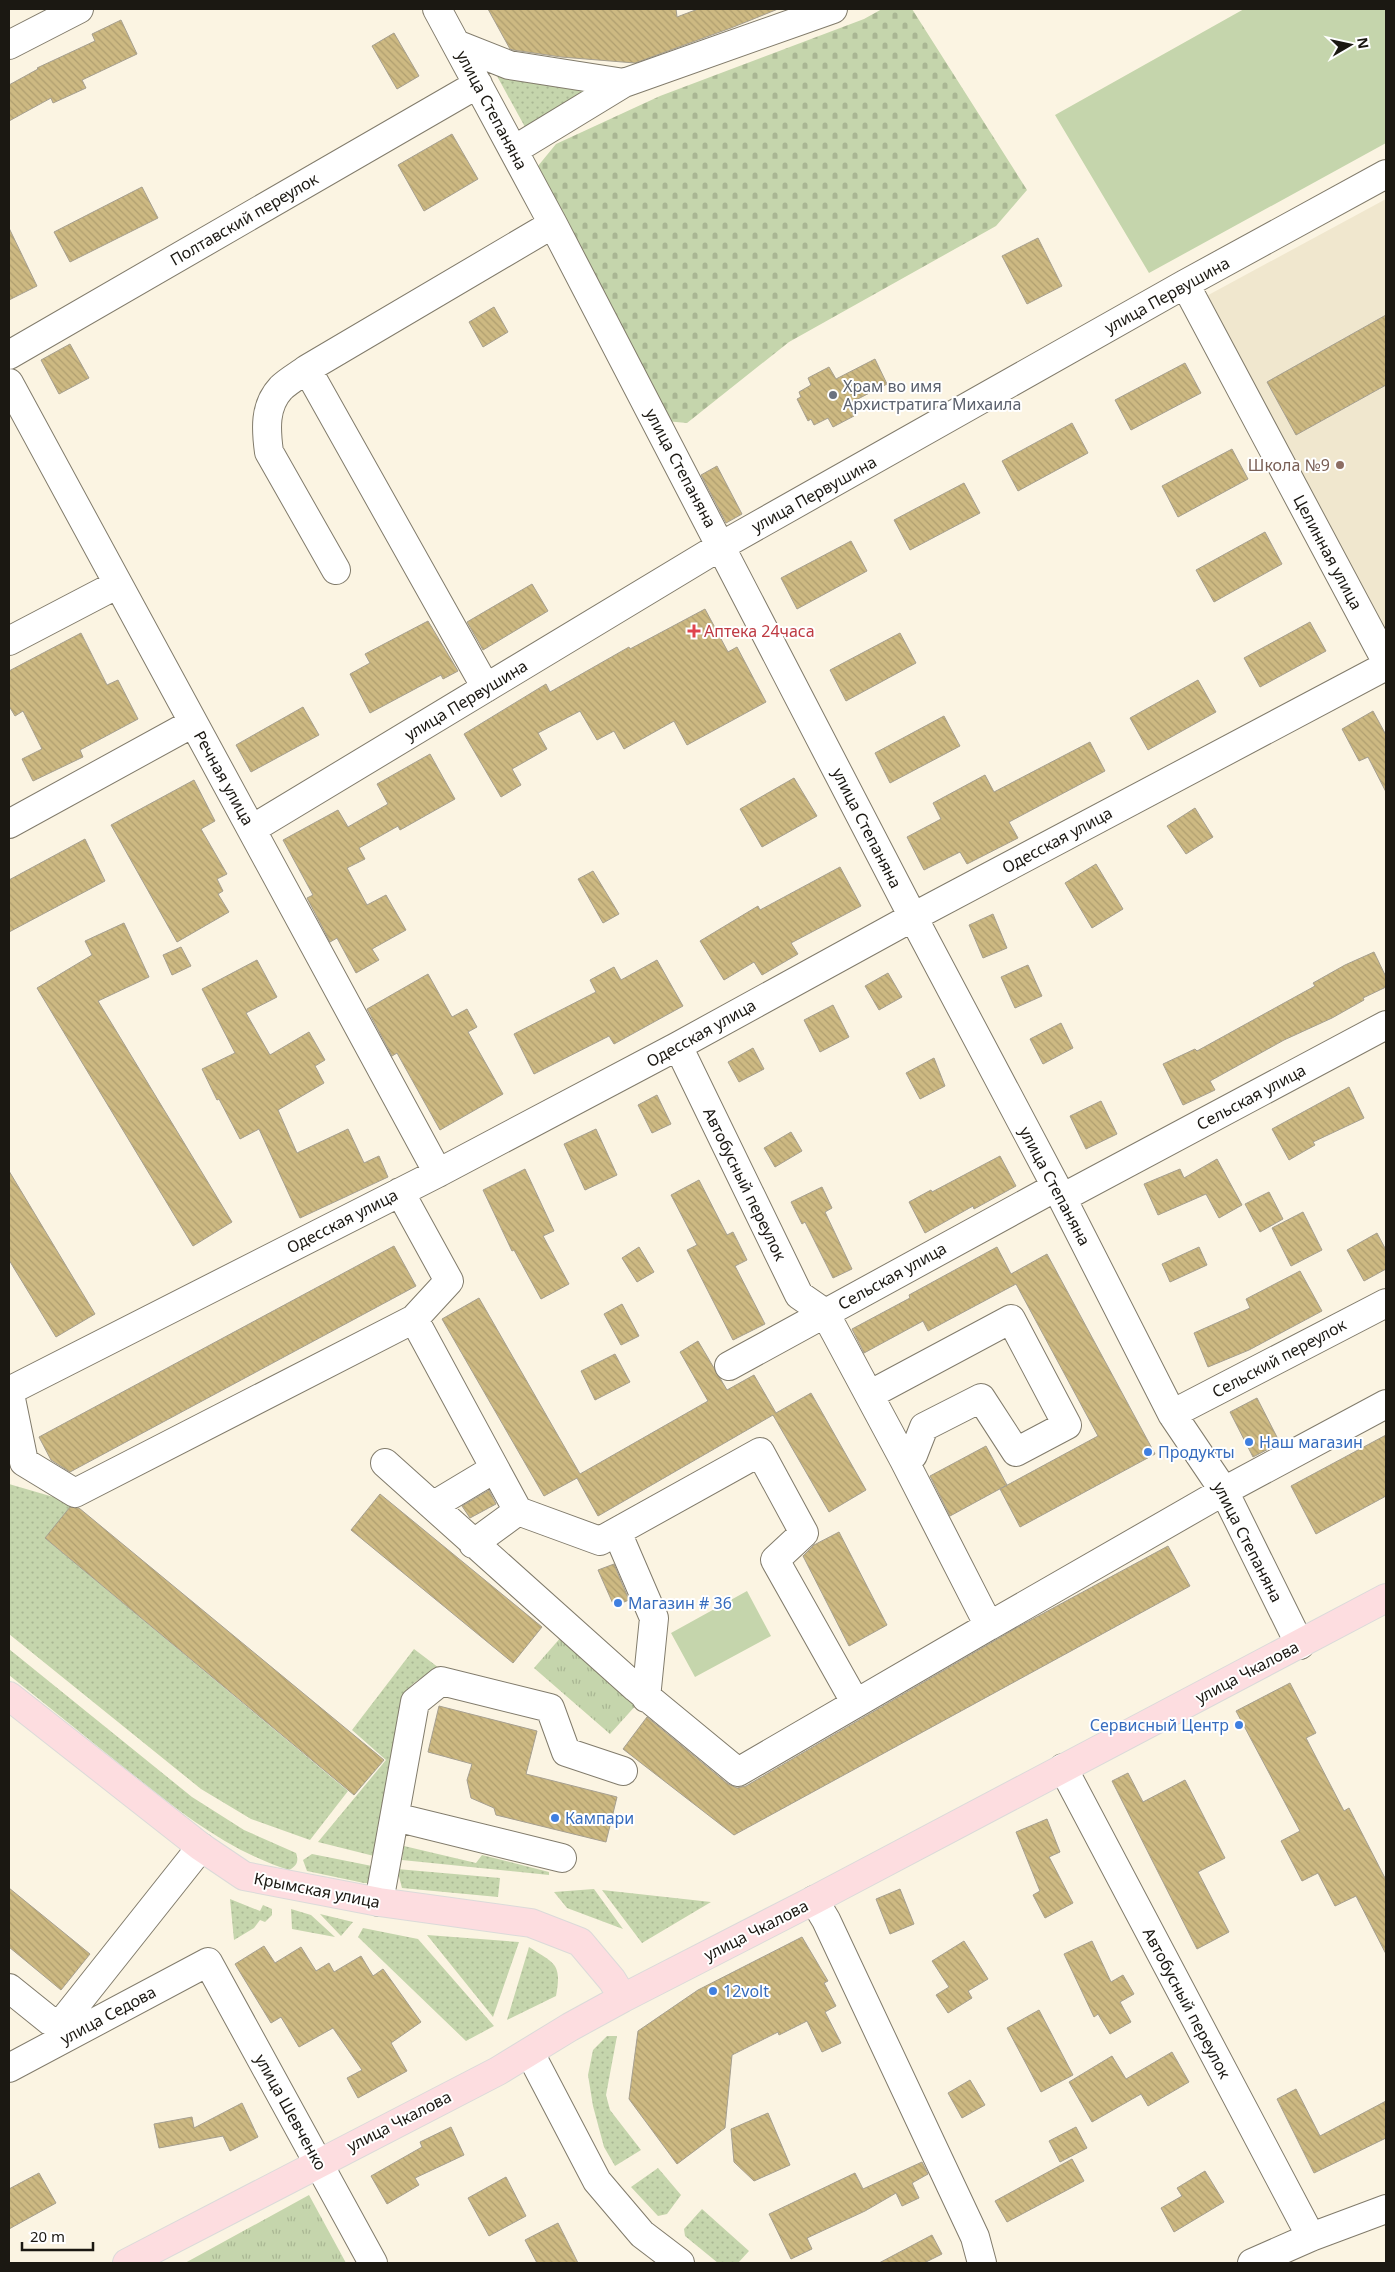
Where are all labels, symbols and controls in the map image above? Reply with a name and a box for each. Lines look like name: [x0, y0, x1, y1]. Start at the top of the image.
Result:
north arrow: [1325, 20, 1375, 70]
text: N: [1353, 36, 1374, 50]
street label: улица Степаняна: [451, 46, 533, 174]
street label: Полтавский переулок: [166, 167, 323, 270]
street label: улица Первушина: [1101, 251, 1233, 339]
place label: Храм во имя Архистратига Михаила: [843, 375, 1021, 415]
marker: Храм во имя Архистратига Михаила: [827, 389, 839, 401]
street label: улица Степаняна: [640, 404, 722, 532]
street label: улица Первушина: [748, 450, 880, 538]
place label: Школа №9: [1248, 454, 1330, 476]
marker: Школа №9: [1334, 459, 1346, 471]
street label: Целинная улица: [1288, 491, 1368, 613]
place label: Аптека 24часа: [704, 620, 815, 642]
marker: Аптека 24часа: [688, 625, 700, 637]
street label: улица Первушина: [400, 655, 532, 745]
street label: Речная улица: [189, 727, 259, 829]
street label: улица Степаняна: [827, 764, 907, 892]
street label: Одесская улица: [998, 802, 1116, 878]
street label: Одесская улица: [642, 994, 760, 1072]
street label: Сельская улица: [1192, 1059, 1310, 1135]
street label: Автобусный переулок: [698, 1104, 792, 1265]
street label: улица Степаняна: [1014, 1122, 1096, 1250]
street label: Одесская улица: [283, 1184, 401, 1258]
street label: Сельская улица: [834, 1237, 950, 1315]
street label: Сельский переулок: [1208, 1313, 1350, 1403]
place label: Наш магазин: [1259, 1431, 1363, 1453]
marker: Наш магазин: [1243, 1436, 1255, 1448]
place label: Продукты: [1158, 1441, 1235, 1463]
marker: Продукты: [1142, 1446, 1154, 1458]
street label: улица Степаняна: [1208, 1478, 1288, 1606]
place label: Магазин # 36: [628, 1592, 732, 1614]
marker: Магазин # 36: [612, 1597, 624, 1609]
street label: улица Чкалова: [1191, 1635, 1303, 1709]
place label: Сервисный Центр: [1090, 1714, 1229, 1736]
marker: Сервисный Центр: [1233, 1719, 1245, 1731]
place label: Кампари: [565, 1807, 634, 1829]
marker: Кампари: [549, 1812, 561, 1824]
street label: Крымская улица: [252, 1867, 382, 1913]
street label: улица Чкалова: [700, 1894, 812, 1966]
street label: Автобусный переулок: [1138, 1924, 1236, 2083]
place label: 12volt: [723, 1980, 769, 2002]
street label: улица Седова: [56, 1981, 160, 2049]
marker: 12volt: [707, 1985, 719, 1997]
street label: улица Шевченко: [250, 2050, 332, 2174]
street label: улица Чкалова: [343, 2085, 455, 2157]
scale bar: [22, 2220, 94, 2252]
text: 20 m: [30, 2226, 65, 2246]

